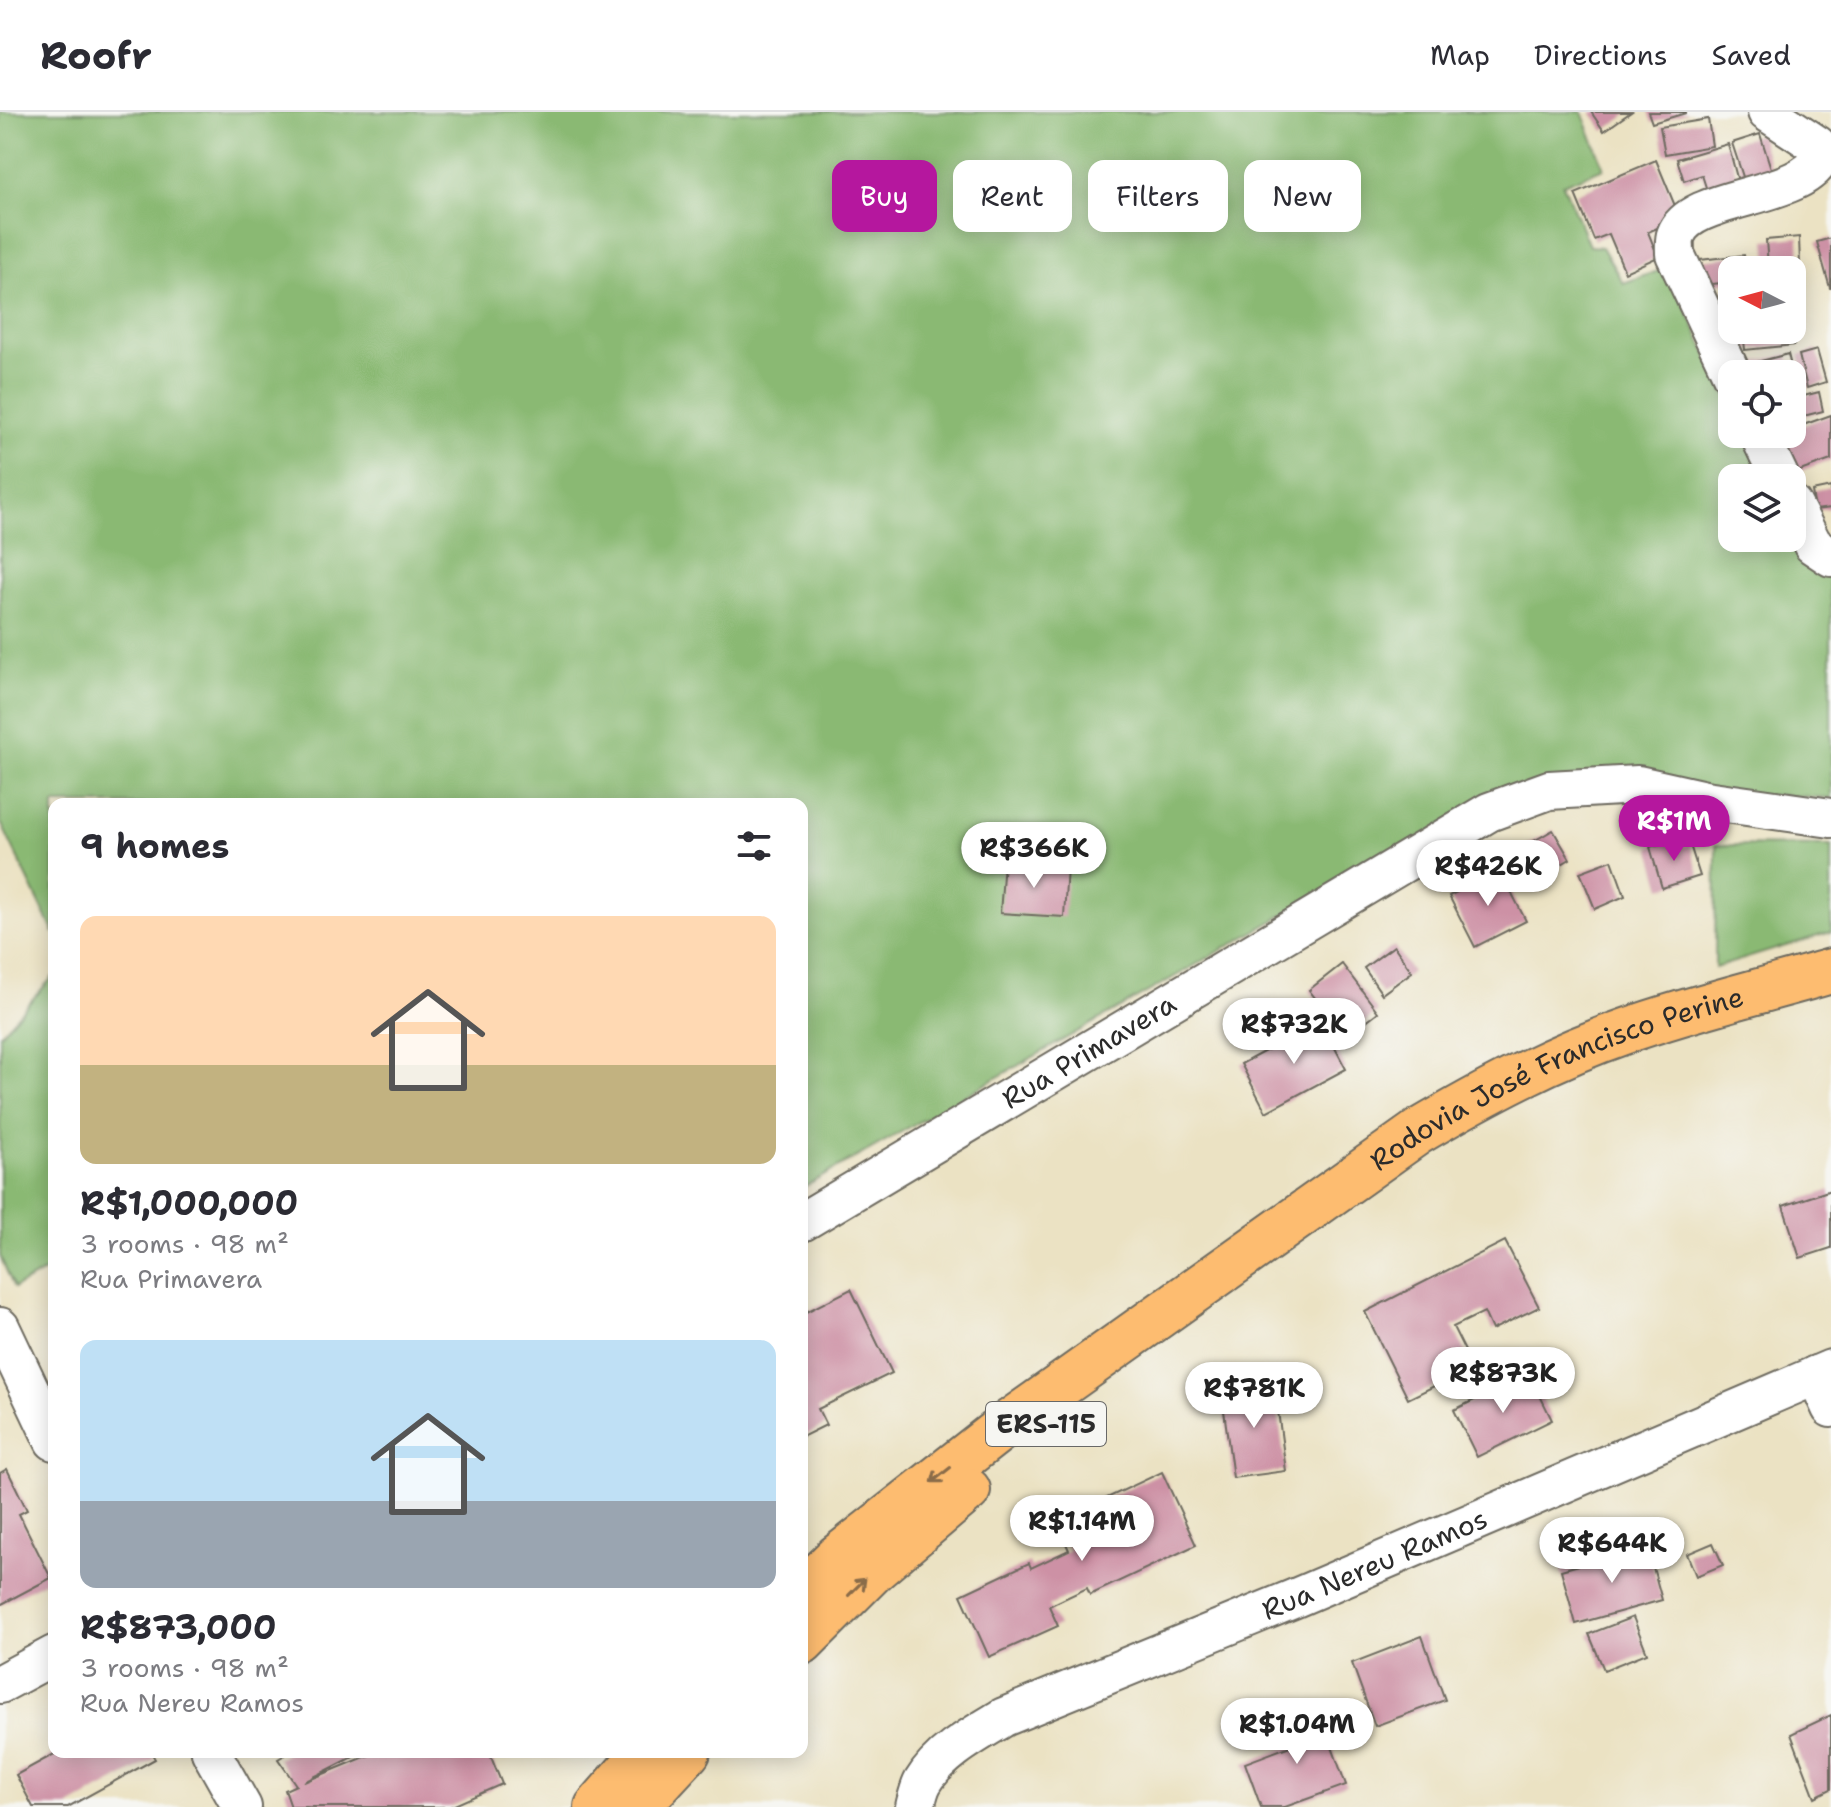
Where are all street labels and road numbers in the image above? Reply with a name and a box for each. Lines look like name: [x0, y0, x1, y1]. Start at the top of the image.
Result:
street label: Rodovia José Francisco Perine: [1362, 977, 1748, 1179]
street label: Rua Primavera: [995, 984, 1183, 1117]
road number: ERS-115: [986, 1402, 1106, 1446]
street label: Rua Nereu Ramos: [1256, 1499, 1493, 1629]

